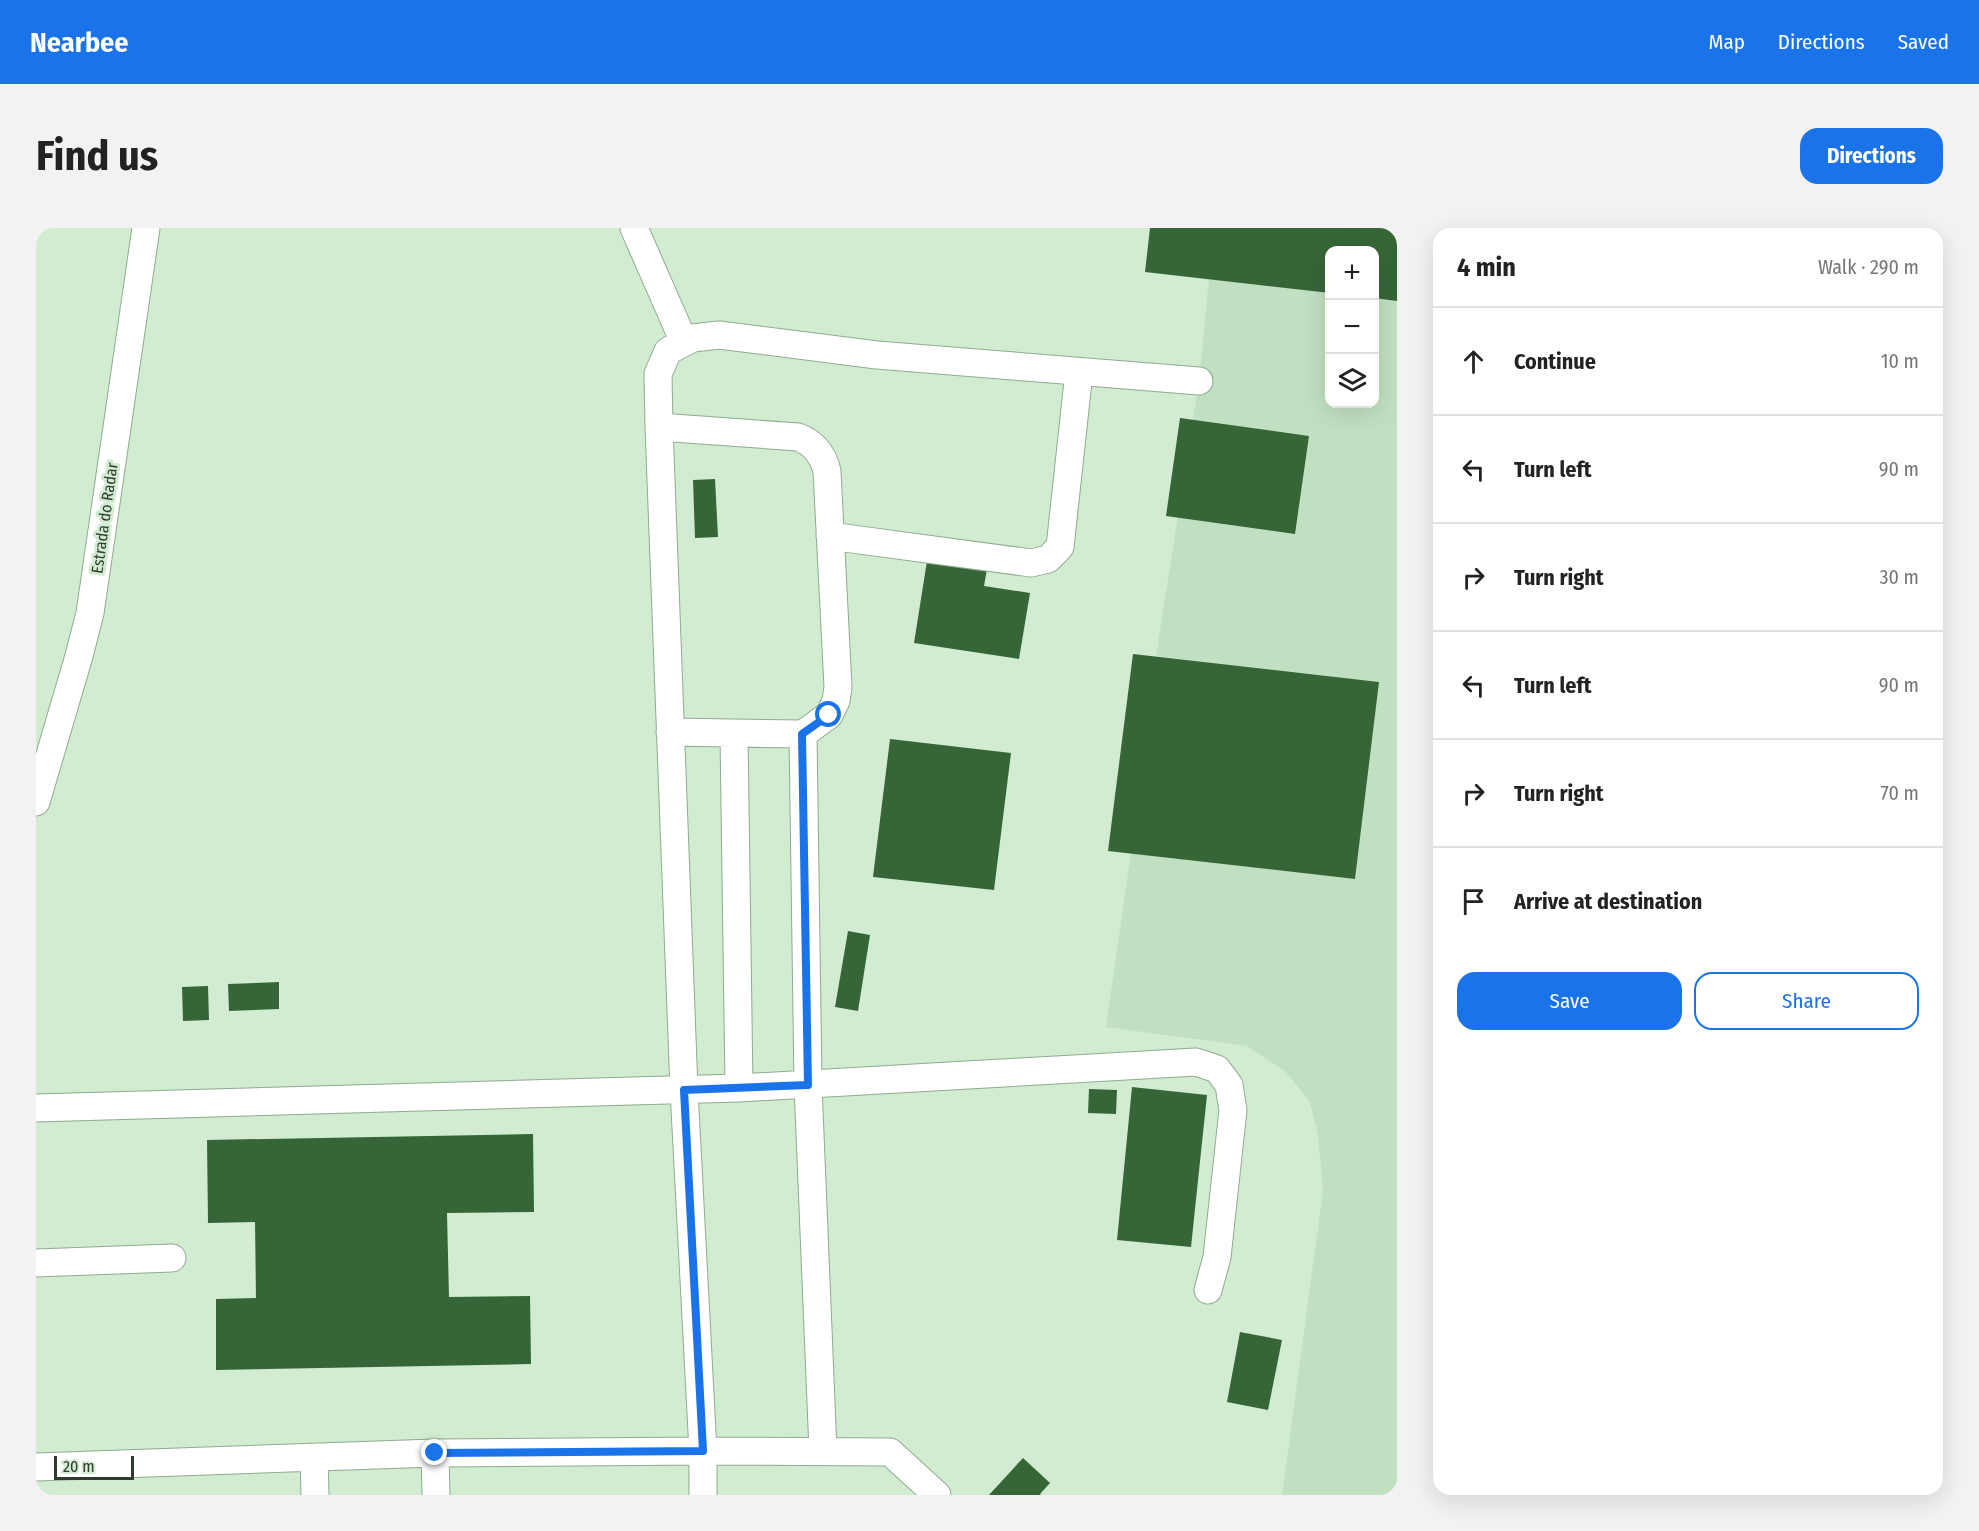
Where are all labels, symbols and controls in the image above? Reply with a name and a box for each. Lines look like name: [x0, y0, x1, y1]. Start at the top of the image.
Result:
text: Nearbee: [30, 26, 129, 59]
text: Map: [1708, 29, 1745, 55]
text: Directions: [1778, 29, 1865, 55]
text: Saved: [1898, 29, 1949, 55]
button: Directions: [1800, 128, 1943, 184]
text: Find us: [36, 131, 158, 181]
map controls: [1325, 246, 1379, 408]
button: +: [1325, 246, 1379, 300]
text: 4 min: [1457, 252, 1516, 283]
text: Walk · 290 m: [1818, 255, 1919, 279]
button: −: [1325, 300, 1379, 354]
icon: ahead: [1457, 345, 1490, 378]
text: Continue: [1514, 348, 1596, 375]
text: 10 m: [1881, 349, 1919, 373]
button: layers: [1325, 354, 1379, 408]
icon: left: [1457, 453, 1490, 486]
text: Turn left: [1514, 456, 1592, 483]
text: 90 m: [1879, 457, 1919, 481]
street label: Estrada do Radar: [87, 461, 122, 575]
icon: right: [1457, 561, 1490, 594]
text: Turn right: [1514, 564, 1603, 591]
text: 30 m: [1879, 565, 1919, 589]
icon: left: [1457, 669, 1490, 702]
text: Turn left: [1514, 672, 1592, 699]
text: 90 m: [1879, 673, 1919, 697]
route start: [815, 701, 841, 727]
icon: right: [1457, 777, 1490, 810]
text: Turn right: [1514, 780, 1603, 807]
text: 70 m: [1881, 781, 1919, 805]
icon: arrive: [1457, 885, 1490, 918]
text: Arrive at destination: [1514, 888, 1702, 915]
button: Save: [1457, 972, 1682, 1030]
button: Share: [1694, 972, 1919, 1030]
route end: [421, 1439, 447, 1465]
scale bar: [54, 1453, 134, 1480]
text: 20 m: [63, 1457, 94, 1476]

